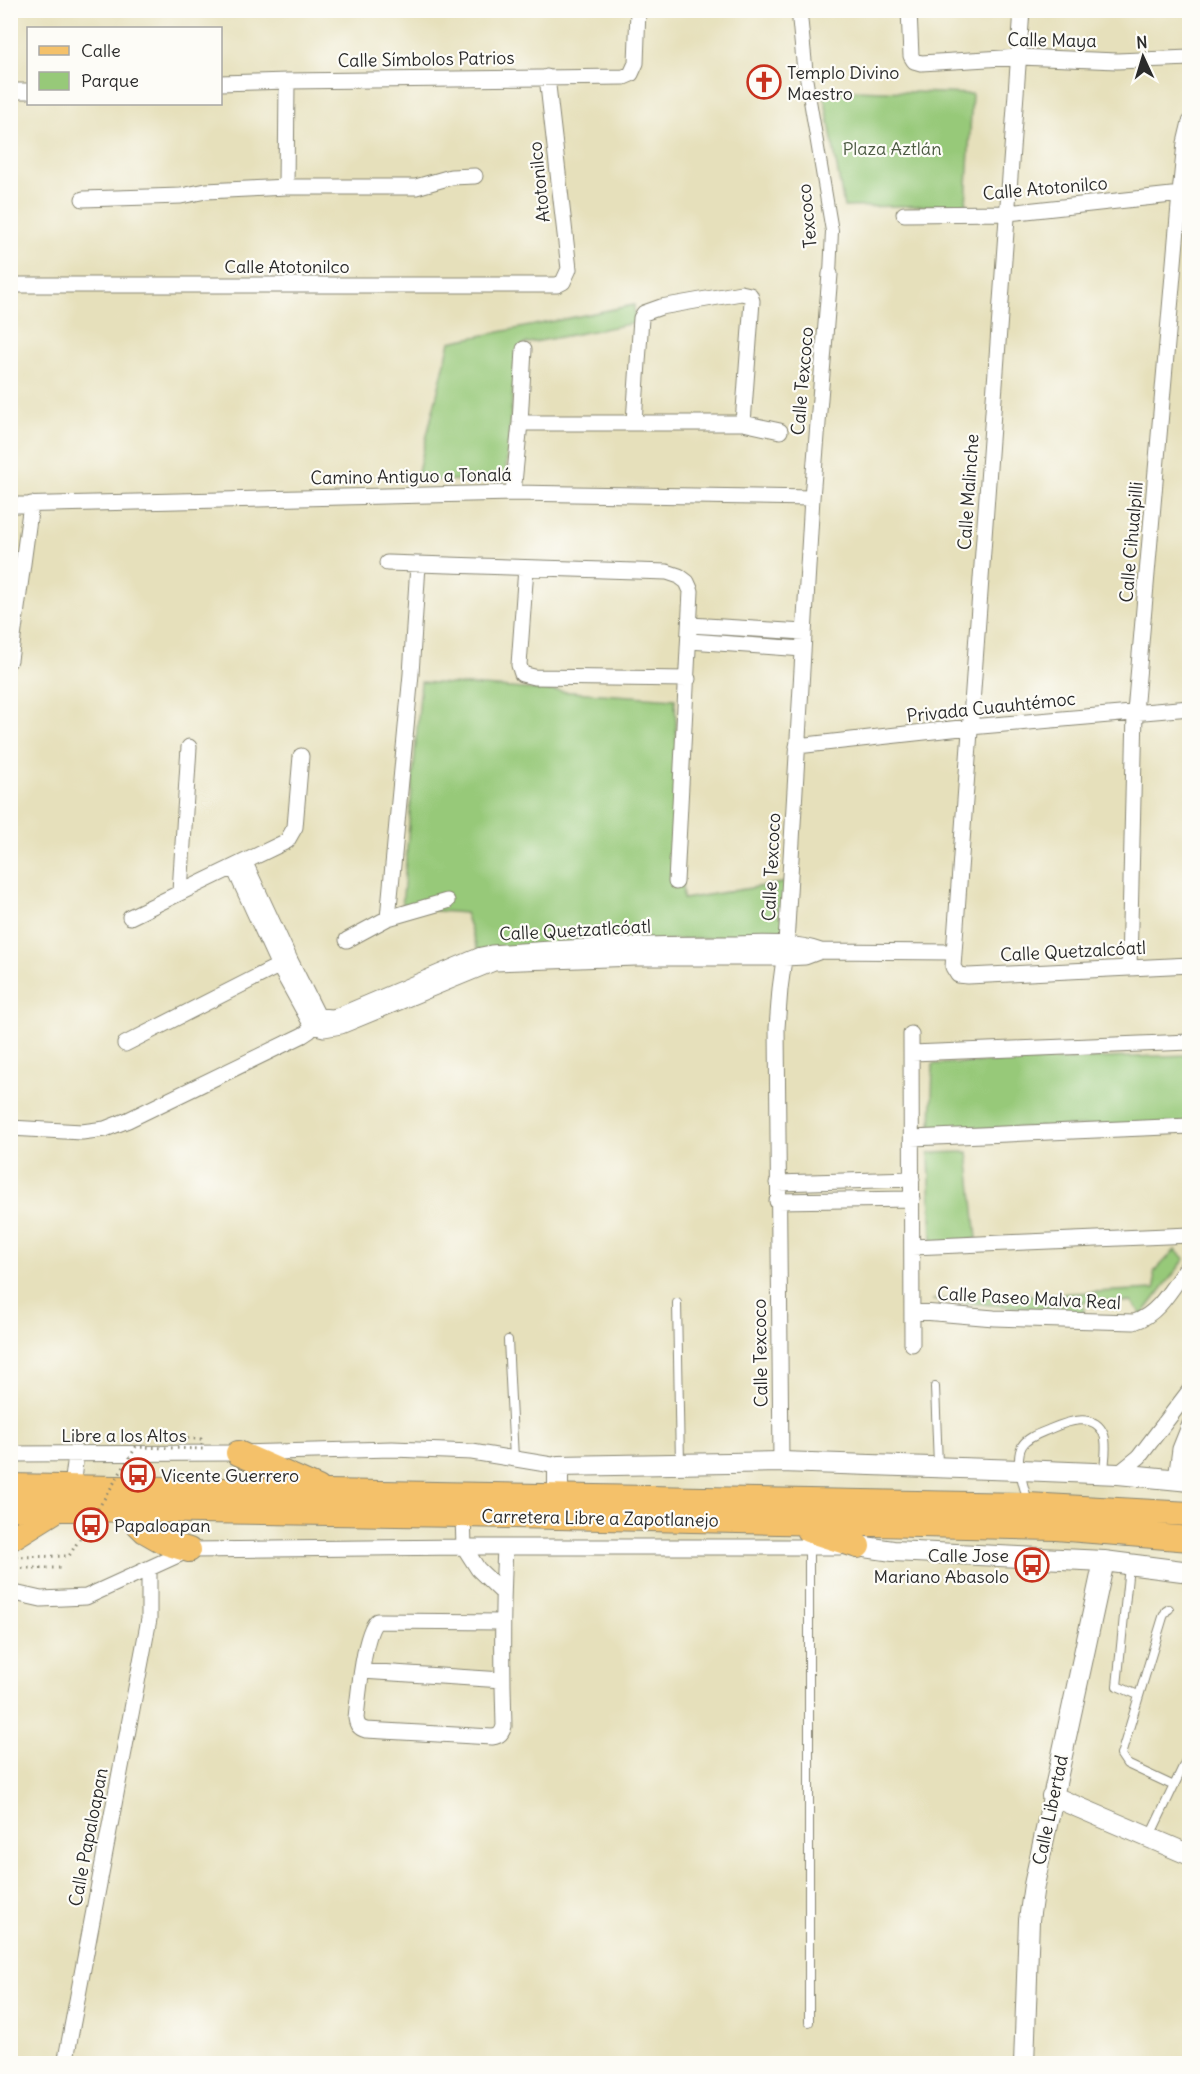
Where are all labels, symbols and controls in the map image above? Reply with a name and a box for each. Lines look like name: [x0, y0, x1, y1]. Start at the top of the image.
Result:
legend: [27, 27, 222, 105]
north arrow: [1113, 27, 1173, 87]
street label: Calle Maya: [1007, 28, 1097, 52]
text: N: [1136, 32, 1148, 52]
text: Calle: [81, 39, 121, 62]
street label: Calle Símbolos Patrios: [337, 46, 515, 72]
place label: Templo Divino Maestro: [787, 61, 899, 105]
church icon: Templo Divino Maestro: [746, 64, 782, 100]
text: Parque: [81, 69, 139, 92]
park label: Plaza Aztlán: [842, 137, 942, 160]
street label: Atotonilco: [523, 140, 555, 224]
street label: Calle Atotonilco: [982, 171, 1108, 205]
street label: Texcoco: [792, 183, 822, 249]
street label: Calle Atotonilco: [224, 255, 350, 278]
street label: Calle Texcoco: [786, 326, 818, 436]
street label: Calle Malinche: [952, 433, 984, 551]
street label: Camino Antiguo a Tonalá: [310, 463, 512, 489]
street label: Calle Cihualpilli: [1114, 481, 1148, 603]
street label: Privada Cuauhtémoc: [905, 687, 1077, 727]
street label: Calle Texcoco: [757, 812, 785, 922]
street label: Calle Quetzatlcóatl: [498, 915, 652, 945]
street label: Calle Quetzalcóatl: [999, 936, 1147, 966]
street label: Calle Paseo Malva Real: [936, 1282, 1122, 1314]
street label: Calle Texcoco: [748, 1298, 772, 1408]
street label: Libre a los Altos: [61, 1424, 187, 1447]
bus stop icon: Vicente Guerrero: [120, 1457, 156, 1493]
place label: Vicente Guerrero: [161, 1464, 299, 1487]
street label: Carretera Libre a Zapotlanejo: [481, 1504, 719, 1532]
bus stop icon: Papaloapan: [73, 1507, 109, 1543]
place label: Papaloapan: [114, 1514, 211, 1537]
place label: Calle Jose Mariano Abasolo: [874, 1544, 1009, 1588]
bus stop icon: Calle Jose Mariano Abasolo: [1014, 1547, 1050, 1583]
street label: Calle Libertad: [1027, 1753, 1073, 1867]
street label: Calle Papaloapan: [63, 1766, 113, 1908]

